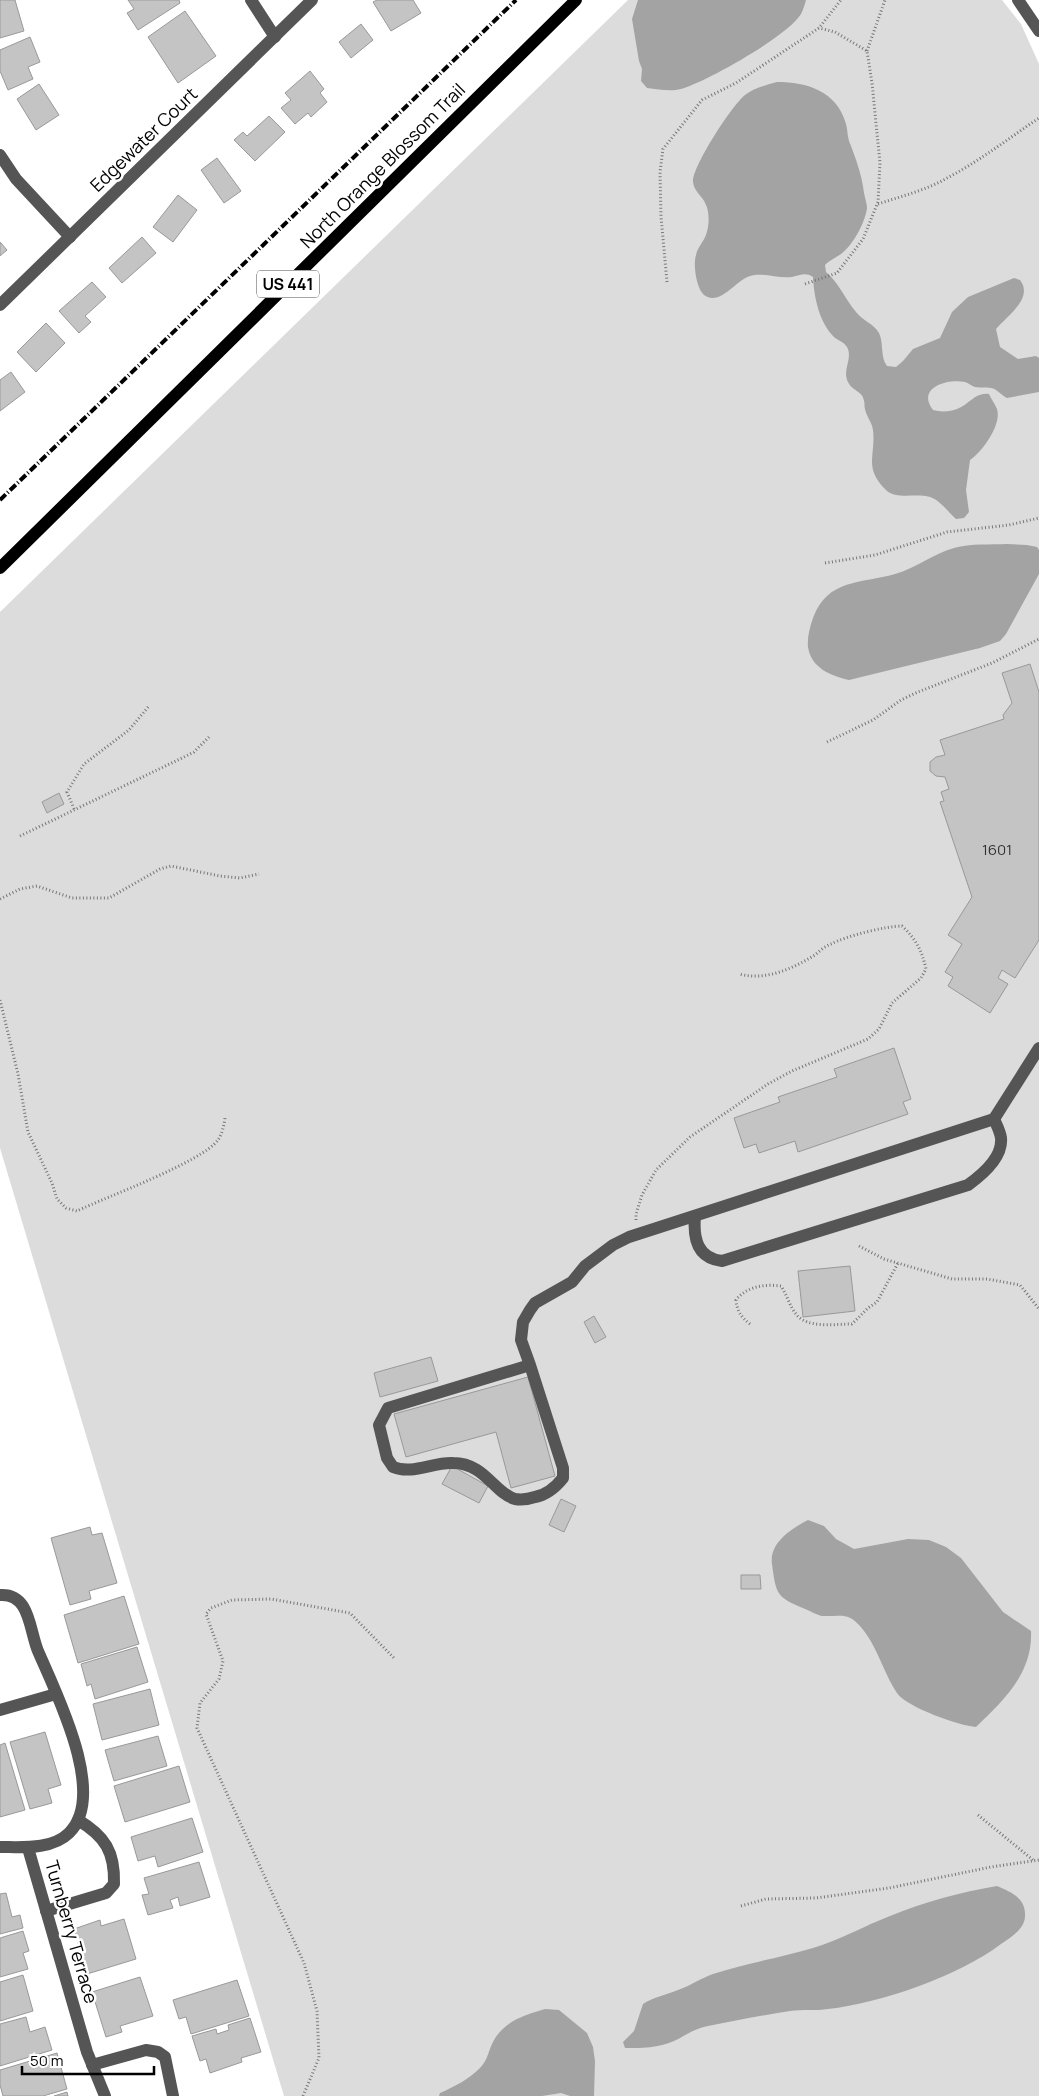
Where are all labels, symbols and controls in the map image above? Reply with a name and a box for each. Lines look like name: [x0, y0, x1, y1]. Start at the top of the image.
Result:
street label: North Orange Blossom Trail: [295, 78, 470, 253]
street label: Edgewater Court: [84, 82, 202, 197]
road number: US 441: [257, 270, 319, 298]
house number: 1601: [982, 839, 1012, 860]
street label: Turnberry Terrace: [40, 1858, 104, 2006]
scale bar: [22, 2044, 155, 2076]
text: 50 m: [30, 2050, 64, 2071]

